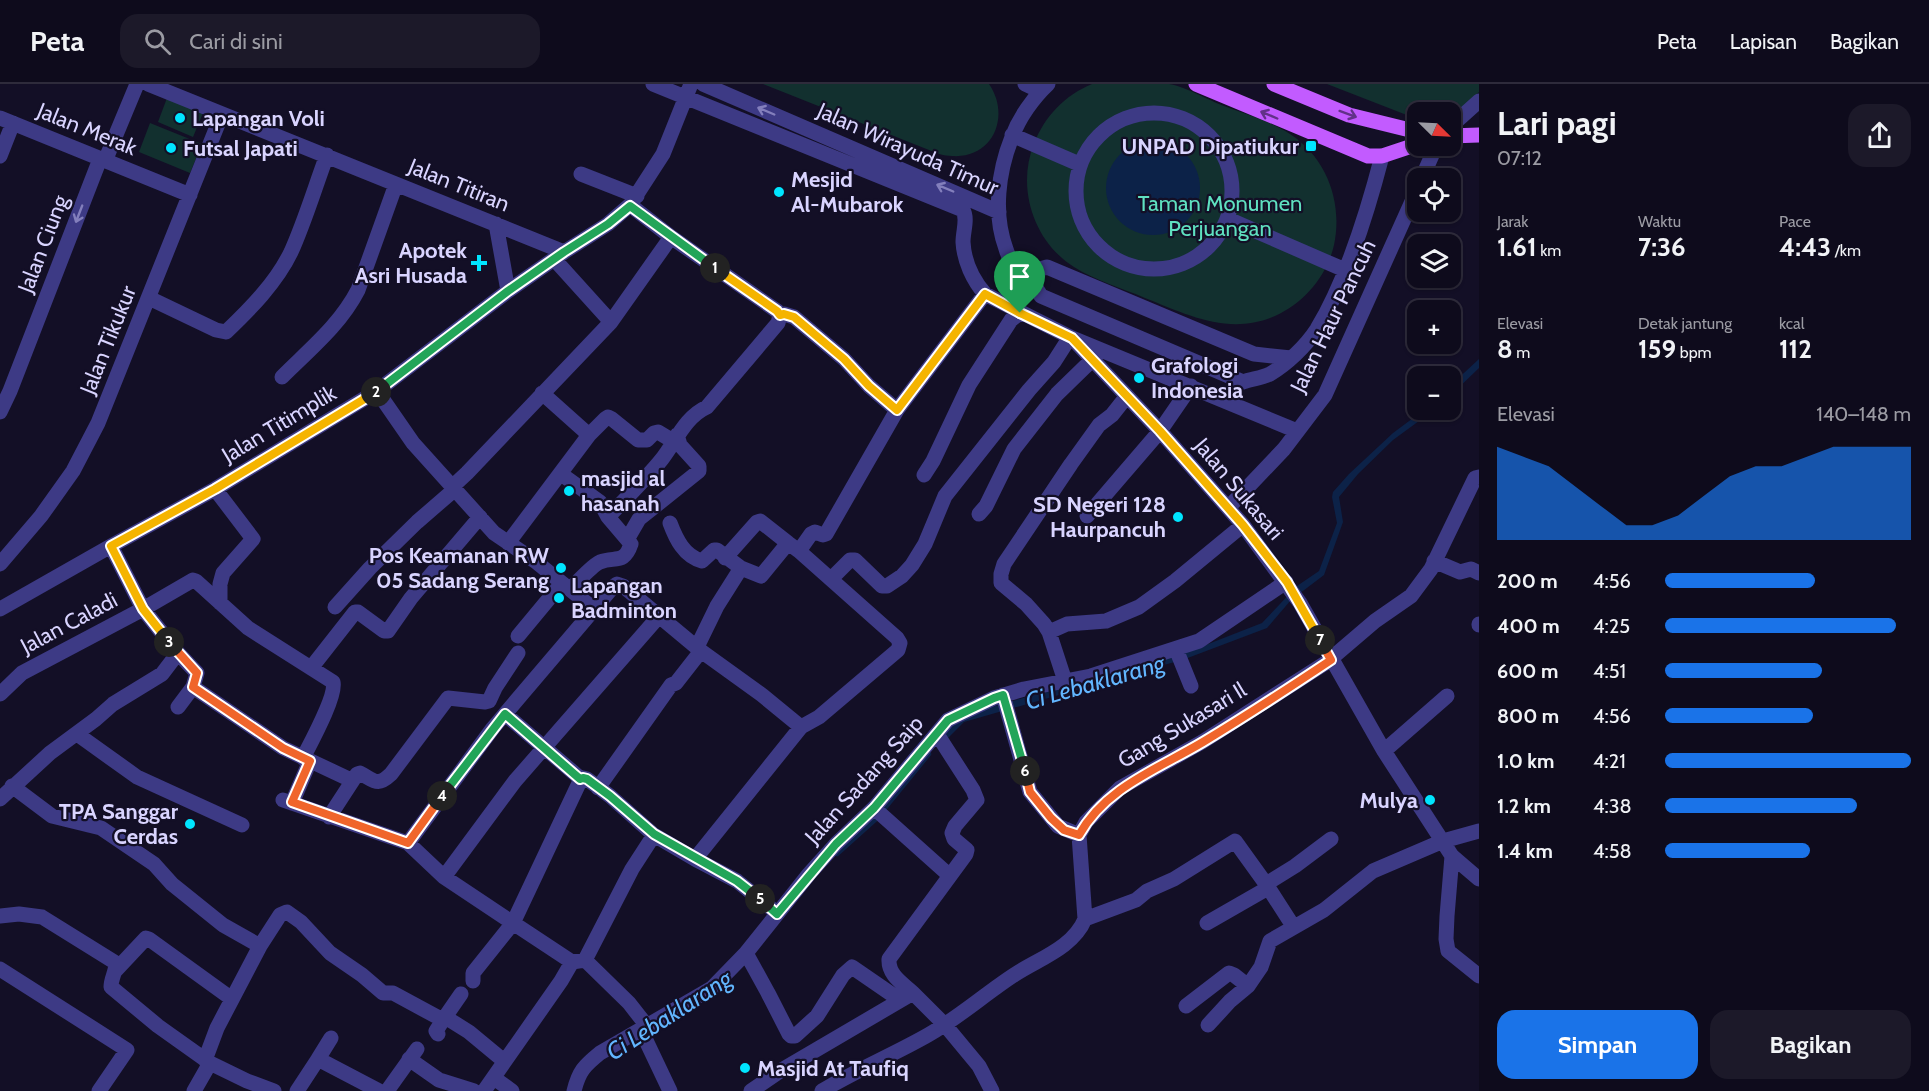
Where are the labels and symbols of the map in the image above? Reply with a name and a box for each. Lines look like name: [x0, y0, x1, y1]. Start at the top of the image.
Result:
street label: Jalan Merak: [32, 96, 141, 161]
street label: Jalan Wirayuda Timur: [812, 96, 1003, 201]
north arrow: [1407, 102, 1461, 156]
place label: Lapangan Voli: [192, 105, 325, 132]
one-way arrow: [757, 105, 775, 116]
one-way arrow: [1260, 109, 1278, 120]
one-way arrow: [1338, 109, 1357, 120]
marker: Lapangan Voli: [173, 111, 187, 125]
place label: UNPAD Dipatiukur: [1121, 133, 1300, 160]
place label: Futsal Japati: [183, 135, 298, 162]
marker: UNPAD Dipatiukur: [1304, 139, 1318, 153]
marker: Futsal Japati: [164, 141, 178, 155]
street label: Jalan Titiran: [403, 152, 514, 218]
place label: Mesjid Al-Mubarok: [791, 166, 904, 218]
one-way arrow: [936, 182, 954, 194]
marker: Mesjid Al-Mubarok: [772, 185, 786, 199]
street label: Jalan Ciung: [12, 190, 74, 298]
park label: Taman Monumen Perjuangan: [1138, 190, 1302, 242]
one-way arrow: [73, 204, 84, 223]
street label: Jalan Haur Pancuh: [1284, 235, 1382, 398]
place label: Apotek Asri Husada: [355, 237, 467, 289]
pin: [994, 251, 1045, 313]
pin: 1: [700, 253, 730, 283]
marker: Apotek Asri Husada: [472, 256, 486, 270]
street label: Jalan Tikukur: [74, 282, 142, 399]
place label: Grafologi Indonesia: [1151, 352, 1243, 404]
marker: Grafologi Indonesia: [1132, 371, 1146, 385]
pin: 2: [361, 377, 391, 407]
street label: Jalan Titimplik: [216, 379, 341, 469]
street label: Jalan Sukasari: [1188, 432, 1289, 545]
place label: masjid al hasanah: [581, 465, 665, 517]
marker: masjid al hasanah: [562, 484, 576, 498]
place label: SD Negeri 128 Haurpancuh: [1033, 491, 1166, 543]
marker: SD Negeri 128 Haurpancuh: [1171, 510, 1185, 524]
place label: Pos Keamanan RW 05 Sadang Serang: [369, 542, 550, 594]
marker: Pos Keamanan RW 05 Sadang Serang: [554, 561, 568, 575]
place label: Lapangan Badminton: [571, 572, 677, 624]
street label: Jalan Caladi: [15, 586, 122, 660]
marker: Lapangan Badminton: [552, 591, 566, 605]
pin: 7: [1305, 625, 1335, 655]
pin: 3: [154, 627, 184, 657]
water label: Ci Lebaklarang: [1022, 648, 1169, 716]
street label: Gang Sukasari Il: [1113, 676, 1252, 774]
street label: Jalan Sadang Saip: [799, 710, 929, 851]
pin: 6: [1010, 756, 1040, 786]
pin: 4: [427, 781, 457, 811]
place label: Mulya: [1359, 787, 1418, 814]
marker: Mulya: [1423, 793, 1437, 807]
place label: TPA Sanggar Cerdas: [59, 798, 179, 850]
marker: TPA Sanggar Cerdas: [183, 817, 197, 831]
pin: 5: [745, 884, 775, 914]
water label: Ci Lebaklarang: [601, 963, 738, 1066]
place label: Masjid At Taufiq: [757, 1055, 909, 1082]
marker: Masjid At Taufiq: [738, 1061, 752, 1075]

